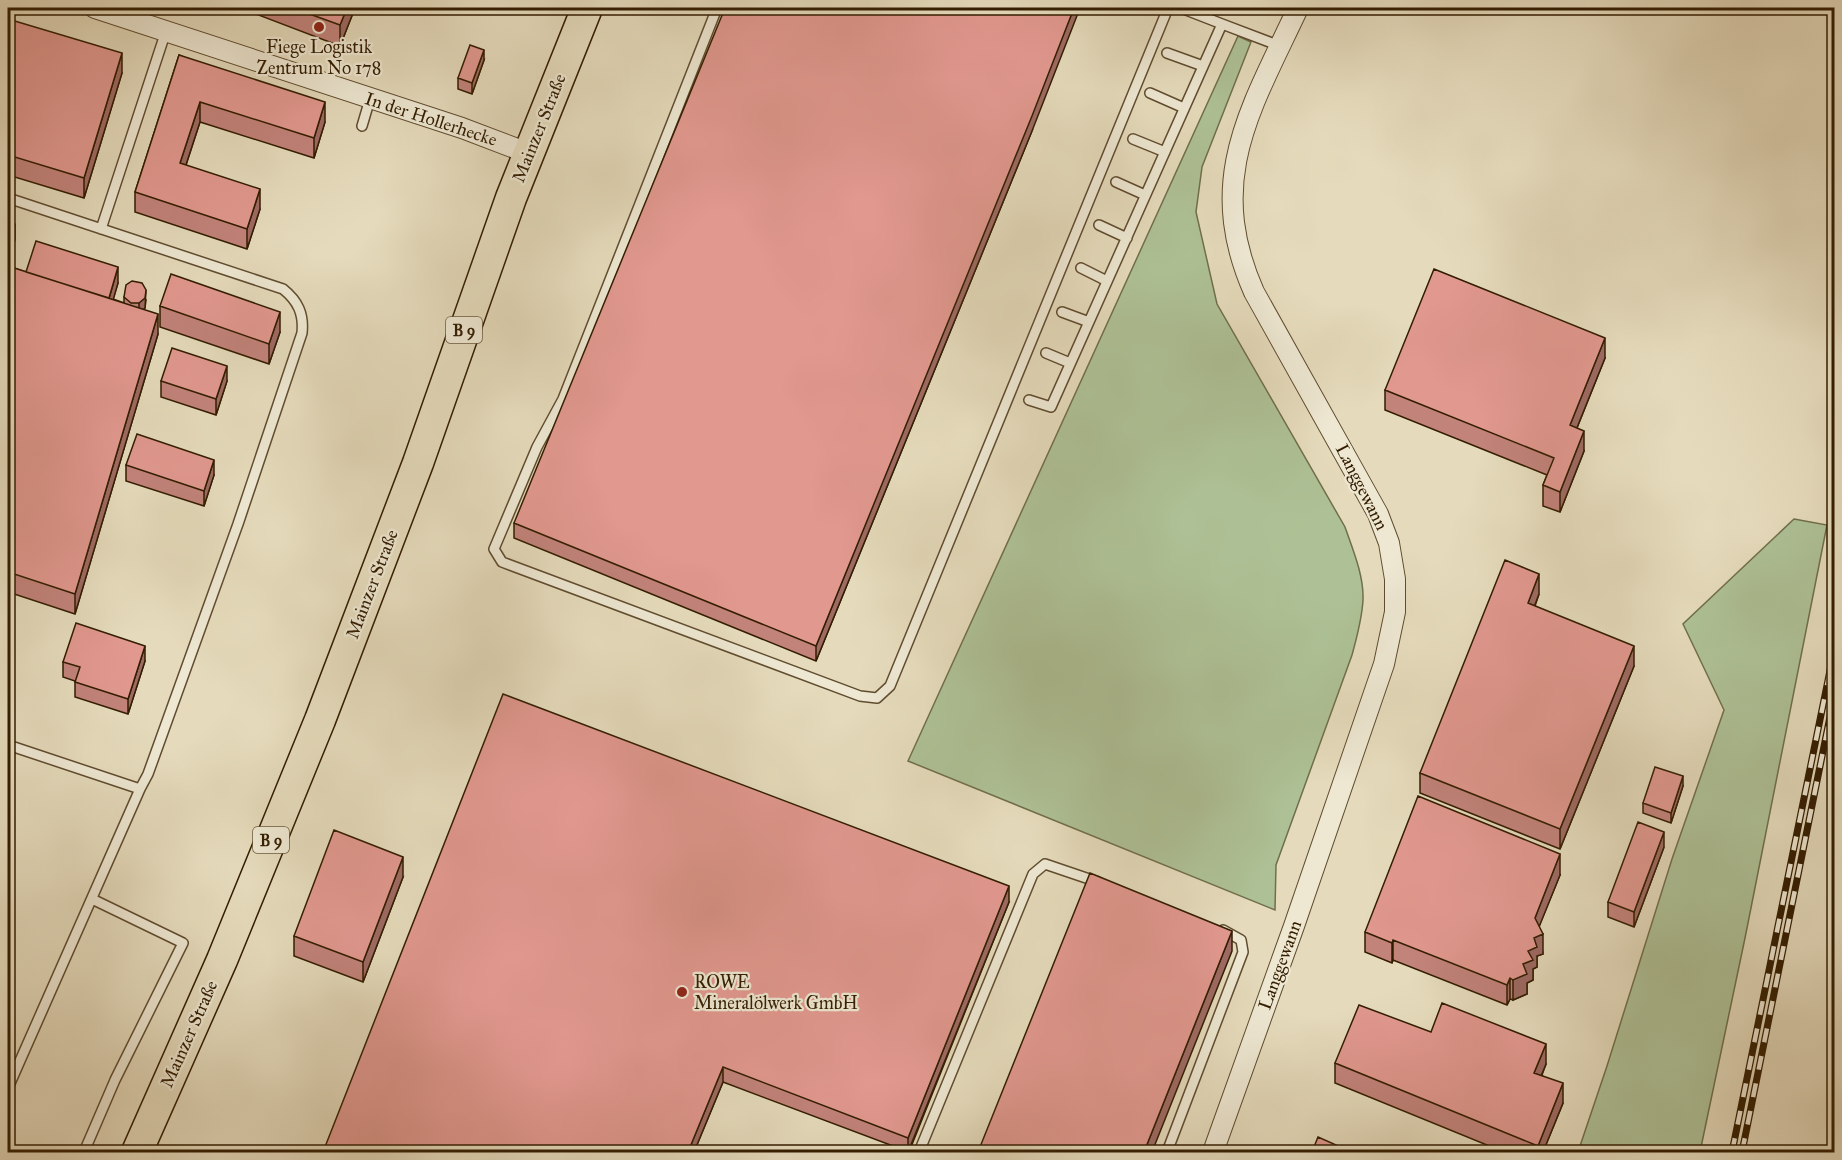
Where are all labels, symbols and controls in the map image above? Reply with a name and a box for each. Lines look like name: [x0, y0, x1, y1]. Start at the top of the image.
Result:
marker: Fiege Logistik Zentrum No 178: [312, 20, 326, 34]
place label: Fiege Logistik Zentrum No 178: [257, 36, 381, 79]
street label: Mainzer Straße: [507, 70, 571, 186]
street label: In der Hollerhecke: [362, 87, 500, 151]
road number: B 9: [446, 317, 482, 343]
street label: Langgewann: [1330, 440, 1393, 534]
street label: Mainzer Straße: [341, 526, 403, 642]
road number: B 9: [253, 827, 289, 853]
street label: Langgewann: [1254, 917, 1307, 1013]
place label: ROWE Mineralölwerk GmbH: [694, 971, 858, 1014]
street label: Mainzer Straße: [156, 977, 222, 1091]
marker: ROWE Mineralölwerk GmbH: [675, 985, 689, 999]

